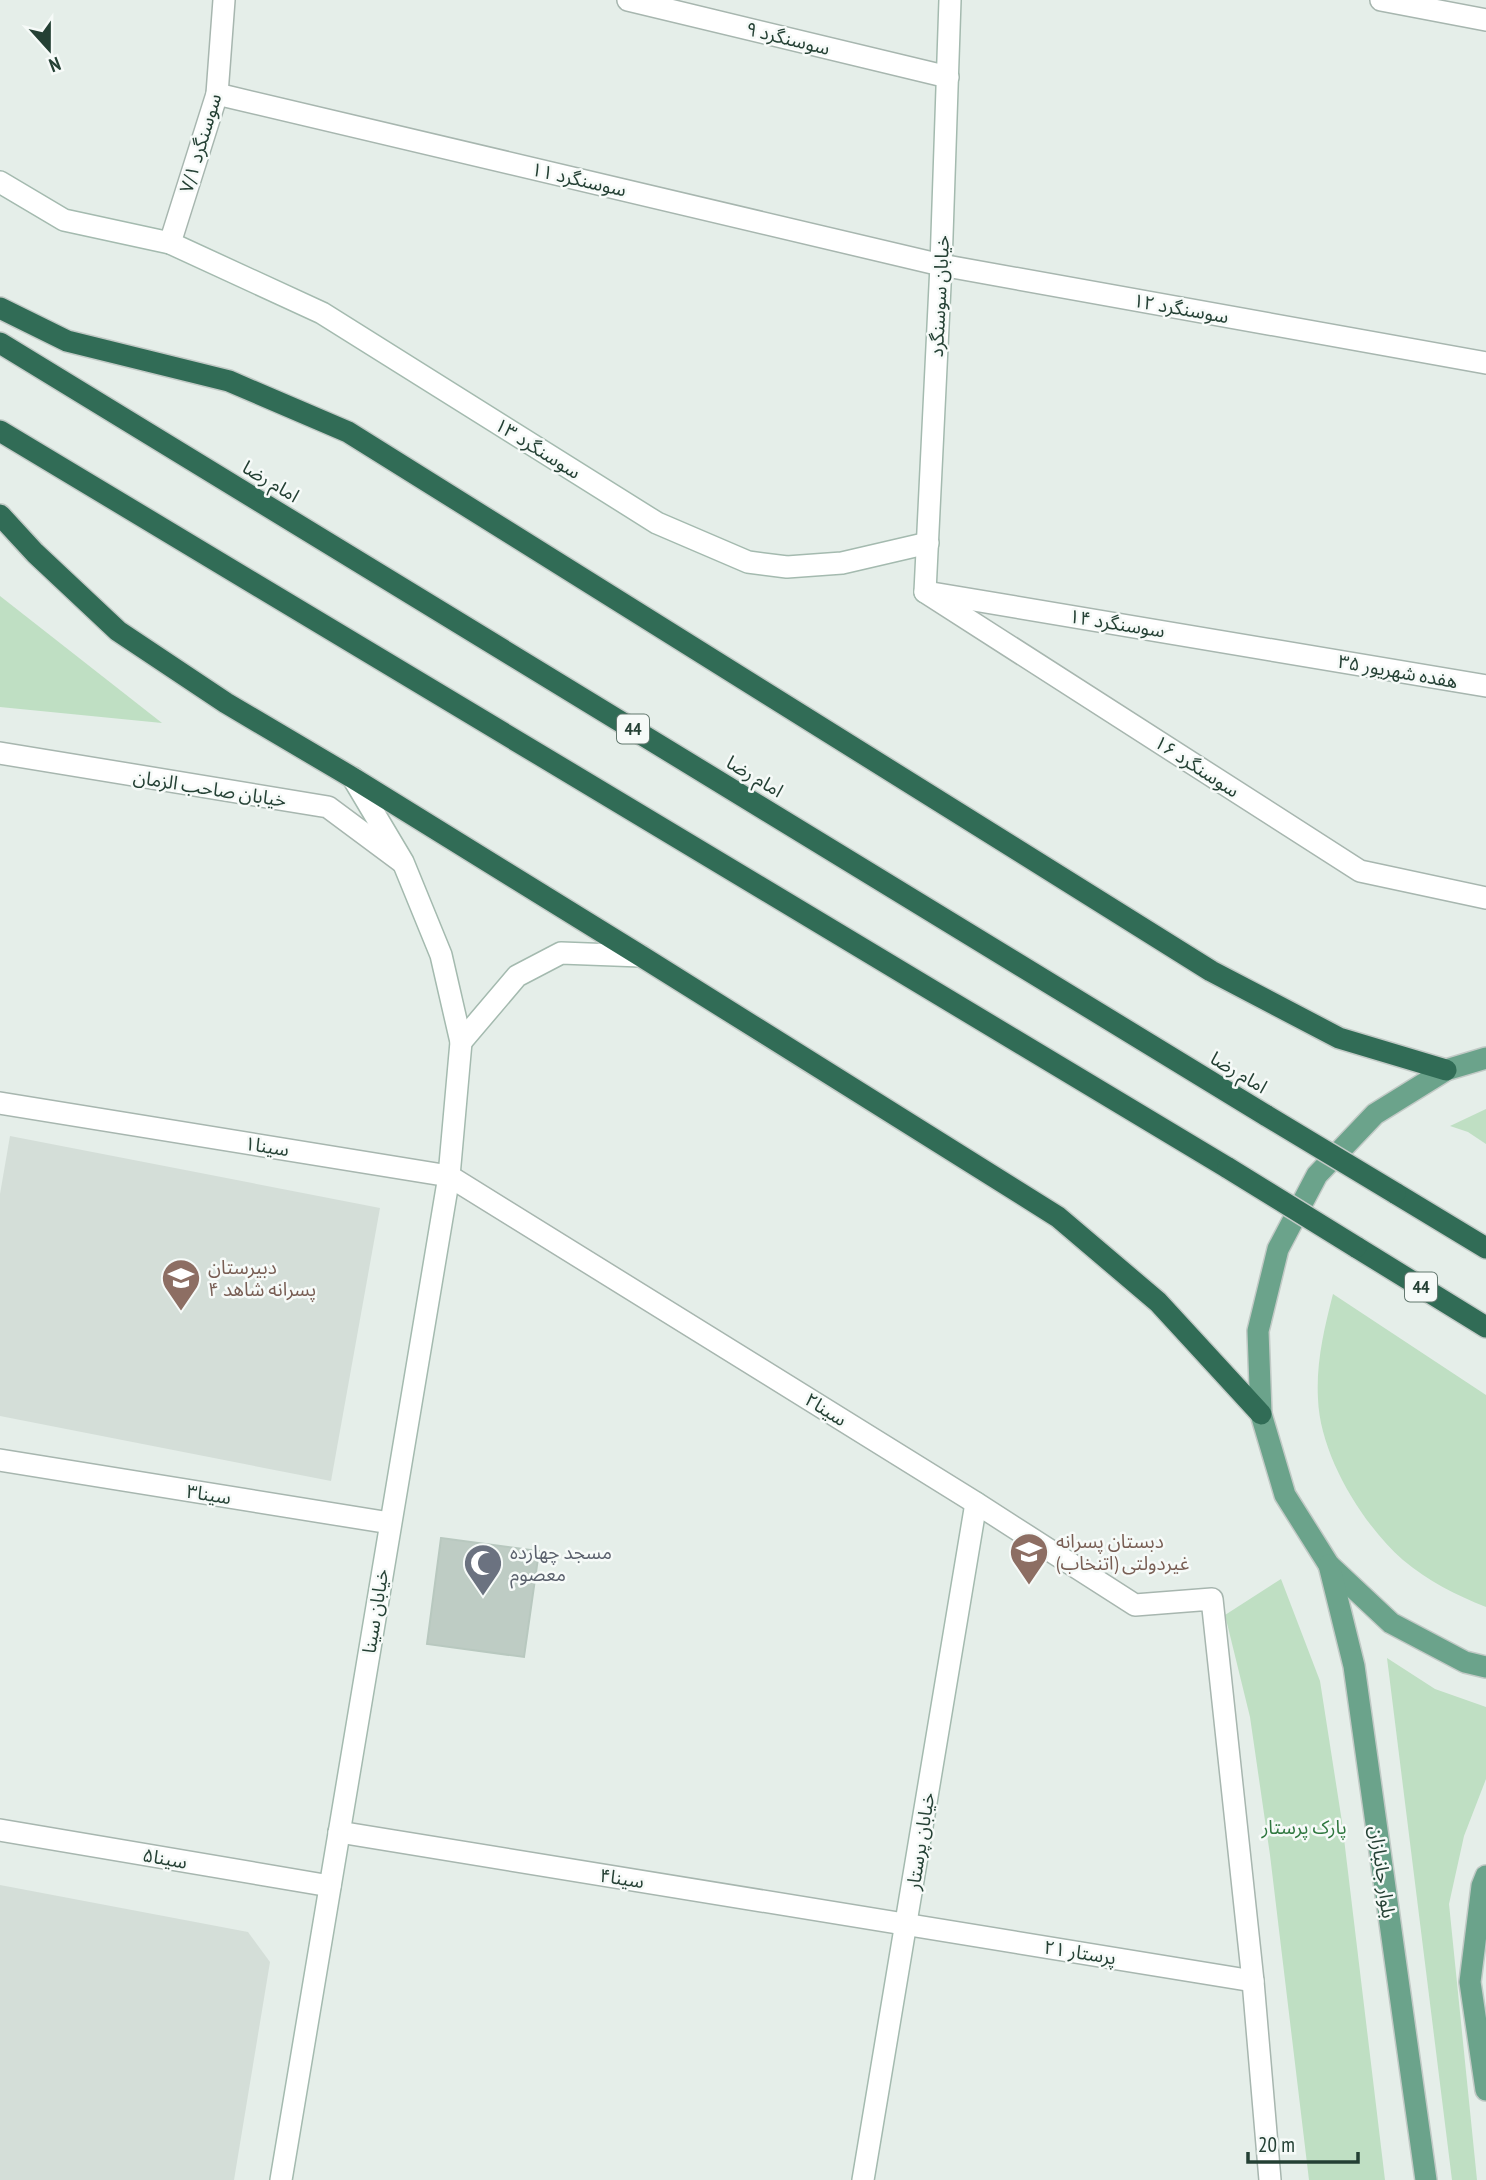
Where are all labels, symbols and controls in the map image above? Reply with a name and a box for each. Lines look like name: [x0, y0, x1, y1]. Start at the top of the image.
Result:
north arrow: [14, 14, 84, 84]
street label: سوسنگرد ۹: [743, 16, 833, 60]
text: N: [46, 52, 64, 78]
street label: سوسنگرد ۷/۱: [174, 91, 226, 195]
street label: سوسنگرد ۱۱: [529, 156, 629, 202]
street label: خیابان سوسنگرد: [924, 234, 954, 358]
street label: سوسنگرد ۱۲: [1131, 288, 1231, 328]
street label: سوسنگرد ۱۳: [491, 412, 585, 484]
street label: امام رضا: [237, 455, 304, 510]
street label: سوسنگرد ۱۴: [1067, 604, 1167, 642]
street label: هفده شهریور ۳۵: [1336, 649, 1460, 693]
road number: 44: [617, 714, 649, 744]
street label: سوسنگرد ۱۶: [1150, 730, 1244, 802]
street label: امام رضا: [721, 750, 788, 805]
street label: خیابان صاحب الزمان: [132, 764, 288, 812]
street label: امام رضا: [1205, 1046, 1272, 1101]
street label: سینا۱: [243, 1131, 291, 1161]
place label: دبیرستان پسرانه شاهد ۴: [208, 1255, 316, 1302]
school or university icon: دبیرستان پسرانه شاهد ۴: [160, 1257, 202, 1312]
road number: 44: [1405, 1272, 1437, 1302]
street label: سینا۲: [801, 1387, 851, 1431]
street label: سینا۳: [185, 1479, 233, 1509]
place label: دبستان پسرانه غیردولتی (اتنخاب): [1056, 1529, 1189, 1575]
school or university icon: دبستان پسرانه غیردولتی (اتنخاب): [1008, 1531, 1050, 1586]
place label: مسجد چهارده معصوم: [510, 1540, 612, 1589]
mosque icon: مسجد چهارده معصوم: [462, 1542, 504, 1597]
street label: خیابان سینا: [356, 1567, 394, 1655]
street label: خیابان پرستار: [900, 1790, 941, 1893]
park label: پارک پرستار: [1260, 1815, 1347, 1840]
street label: بلوار جانبازان: [1365, 1824, 1401, 1920]
street label: سینا۵: [141, 1842, 189, 1874]
street label: سینا۴: [598, 1863, 646, 1893]
street label: پرستار ۲۱: [1042, 1934, 1118, 1971]
scale bar: [1248, 2120, 1358, 2164]
text: 20 m: [1258, 2131, 1295, 2158]

